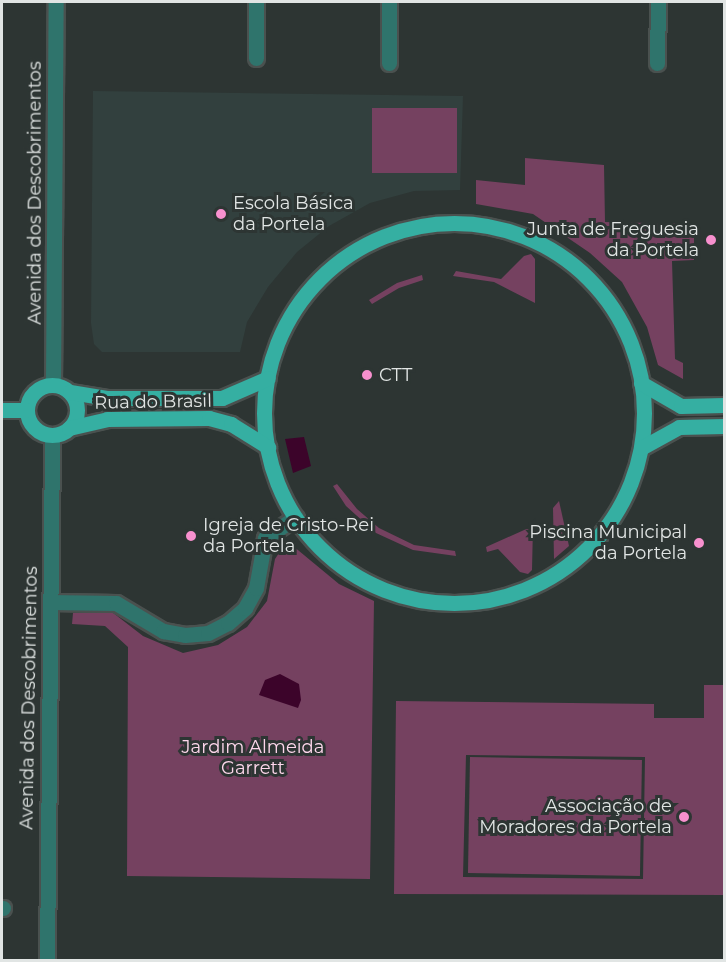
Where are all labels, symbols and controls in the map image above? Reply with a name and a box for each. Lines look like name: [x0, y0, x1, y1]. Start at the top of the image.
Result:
street label: Avenida dos Descobrimentos: [24, 61, 46, 325]
place label: Escola Básica da Portela: [233, 193, 354, 236]
marker: Escola Básica da Portela: [214, 207, 228, 221]
place label: Junta de Freguesia da Portela: [527, 219, 699, 262]
marker: Junta de Freguesia da Portela: [704, 233, 718, 247]
place label: CTT: [379, 364, 412, 386]
marker: CTT: [360, 368, 374, 382]
street label: Rua do Brasil: [94, 390, 212, 414]
place label: Igreja de Cristo-Rei da Portela: [203, 515, 374, 558]
place label: Piscina Municipal da Portela: [529, 522, 687, 564]
marker: Igreja de Cristo-Rei da Portela: [184, 529, 198, 543]
marker: Piscina Municipal da Portela: [692, 536, 706, 550]
street label: Avenida dos Descobrimentos: [16, 566, 42, 830]
park label: Jardim Almeida Garrett: [182, 737, 324, 780]
place label: Associação de Moradores da Portela: [479, 796, 672, 838]
marker: Associação de Moradores da Portela: [677, 810, 691, 824]

